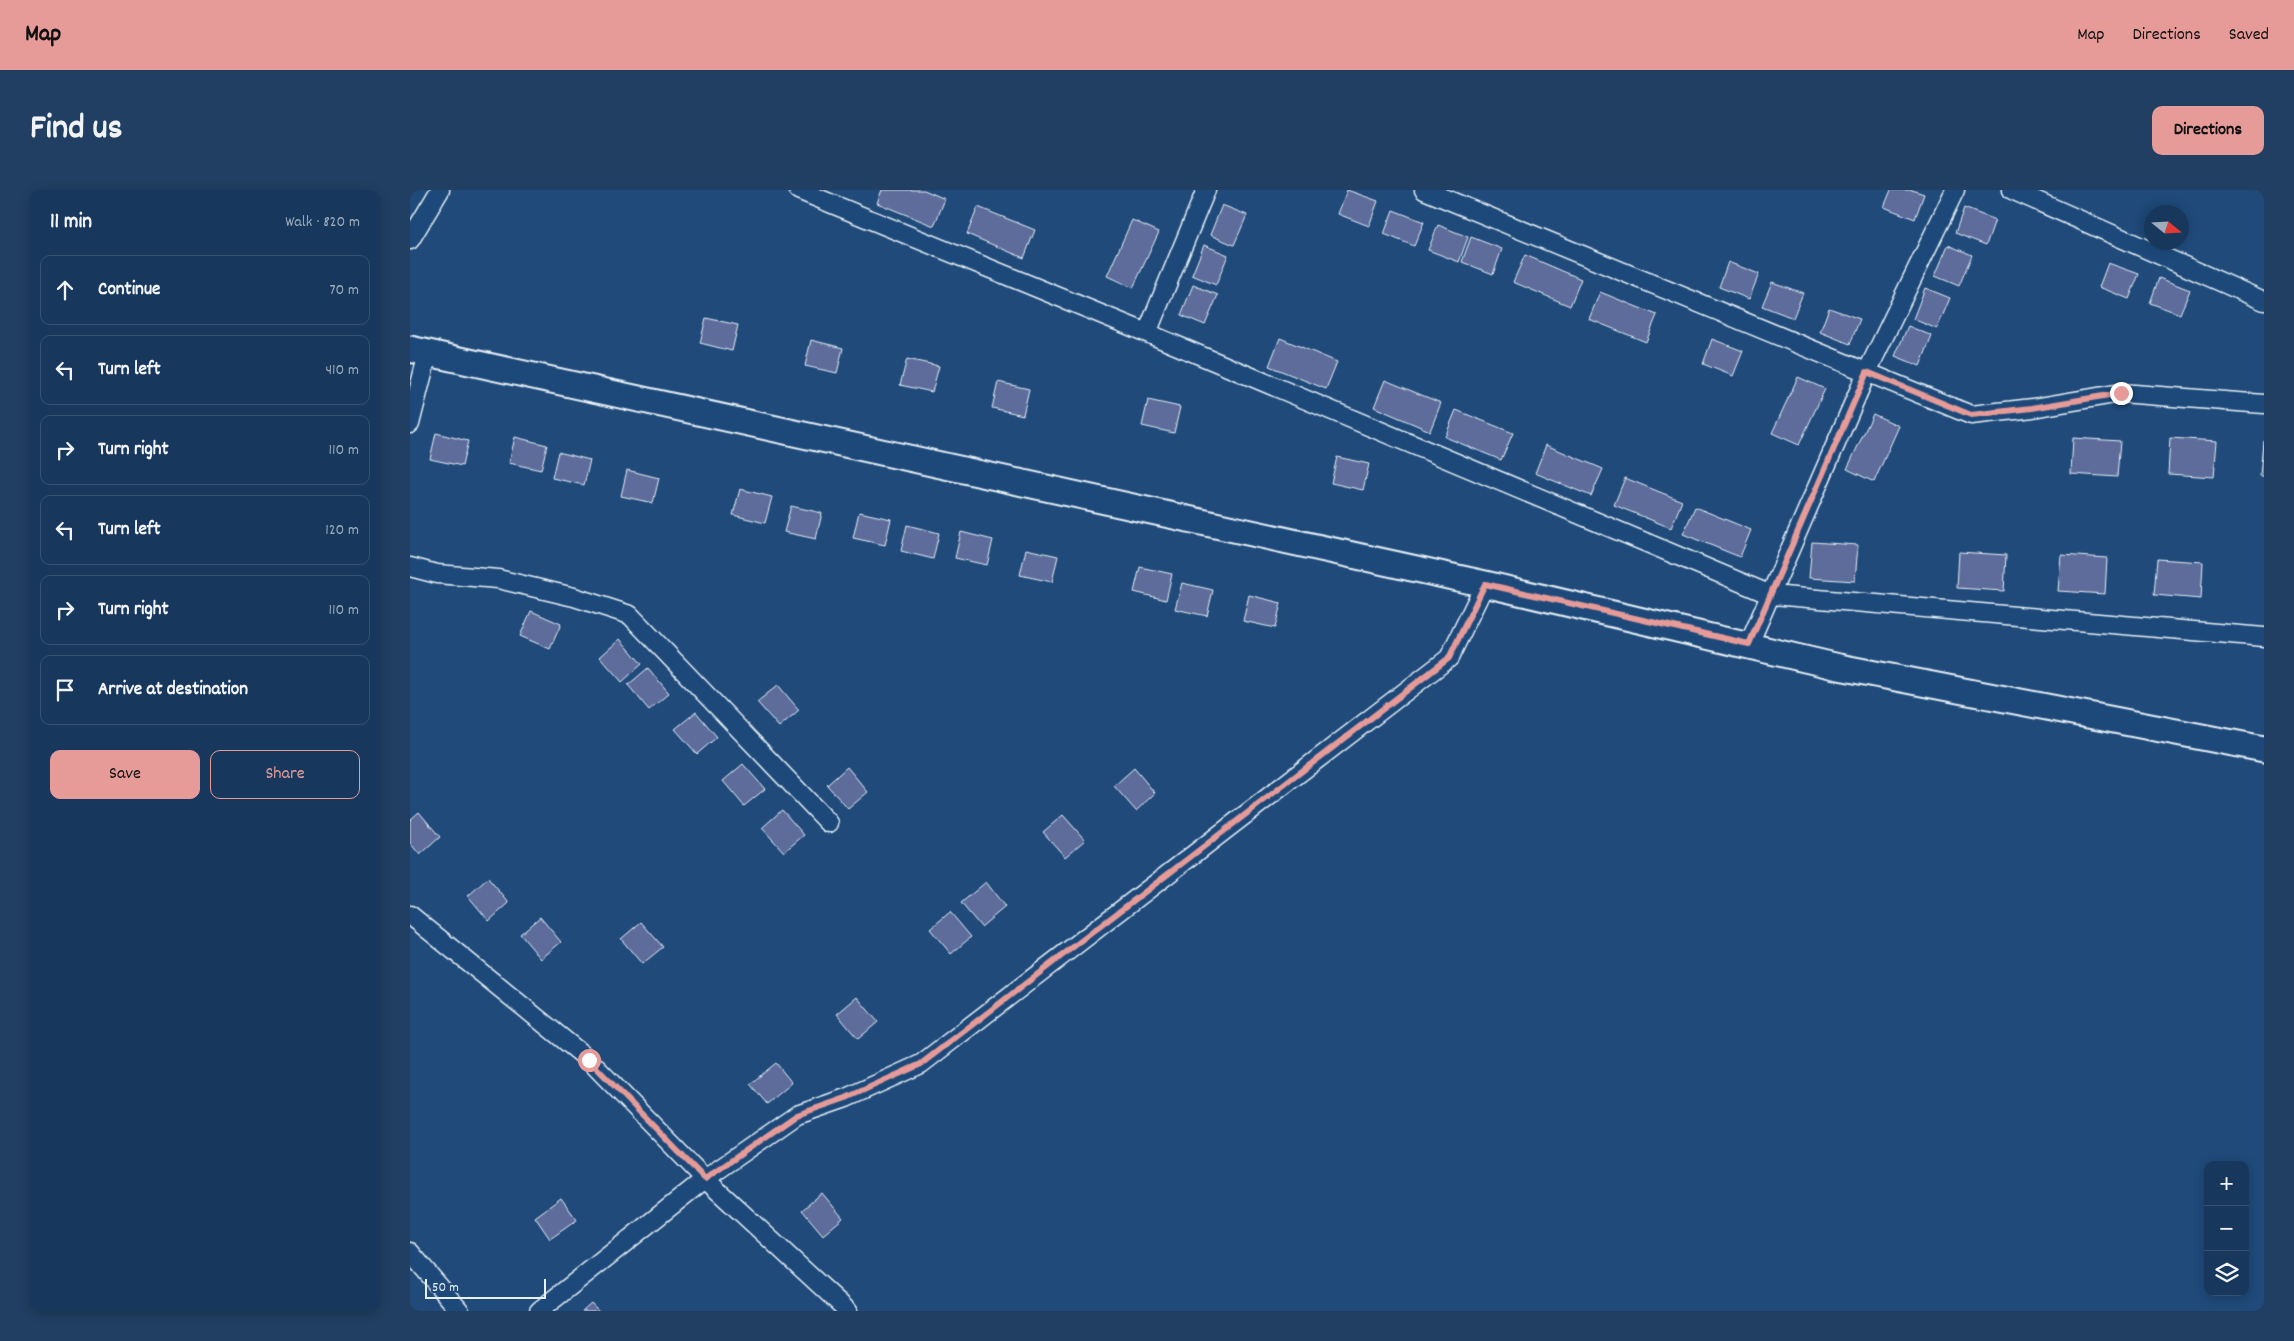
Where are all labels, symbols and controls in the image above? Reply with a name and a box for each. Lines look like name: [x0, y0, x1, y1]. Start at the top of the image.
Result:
text: Map: [25, 18, 61, 52]
text: Map: [2077, 23, 2104, 48]
text: Directions: [2132, 23, 2201, 48]
text: Saved: [2229, 23, 2269, 48]
text: Find us: [30, 105, 122, 155]
button: Directions: [2152, 106, 2264, 155]
north arrow: [2144, 205, 2189, 250]
text: 11 min: [50, 208, 92, 238]
text: Walk · 820 m: [285, 211, 360, 234]
icon: ahead: [51, 276, 79, 304]
text: Continue: [98, 277, 160, 304]
text: 70 m: [329, 279, 359, 302]
icon: left: [51, 356, 79, 384]
text: Turn left: [98, 357, 161, 384]
text: 410 m: [325, 359, 359, 382]
route end: [2110, 382, 2133, 405]
icon: right: [51, 436, 79, 464]
text: Turn right: [98, 437, 169, 464]
text: 110 m: [329, 439, 359, 462]
icon: left: [51, 516, 79, 544]
text: Turn left: [98, 517, 161, 544]
text: 120 m: [325, 519, 359, 542]
icon: right: [51, 596, 79, 624]
text: Turn right: [98, 597, 169, 624]
text: 110 m: [329, 599, 359, 622]
icon: arrive: [51, 676, 79, 704]
text: Arrive at destination: [98, 677, 248, 704]
button: Save: [50, 750, 200, 799]
button: Share: [210, 750, 360, 799]
route start: [578, 1049, 601, 1072]
map controls: [2204, 1161, 2249, 1296]
button: +: [2204, 1161, 2249, 1206]
button: −: [2204, 1206, 2249, 1251]
button: layers: [2204, 1251, 2249, 1296]
scale bar: [425, 1276, 546, 1299]
text: 50 m: [432, 1278, 459, 1298]

